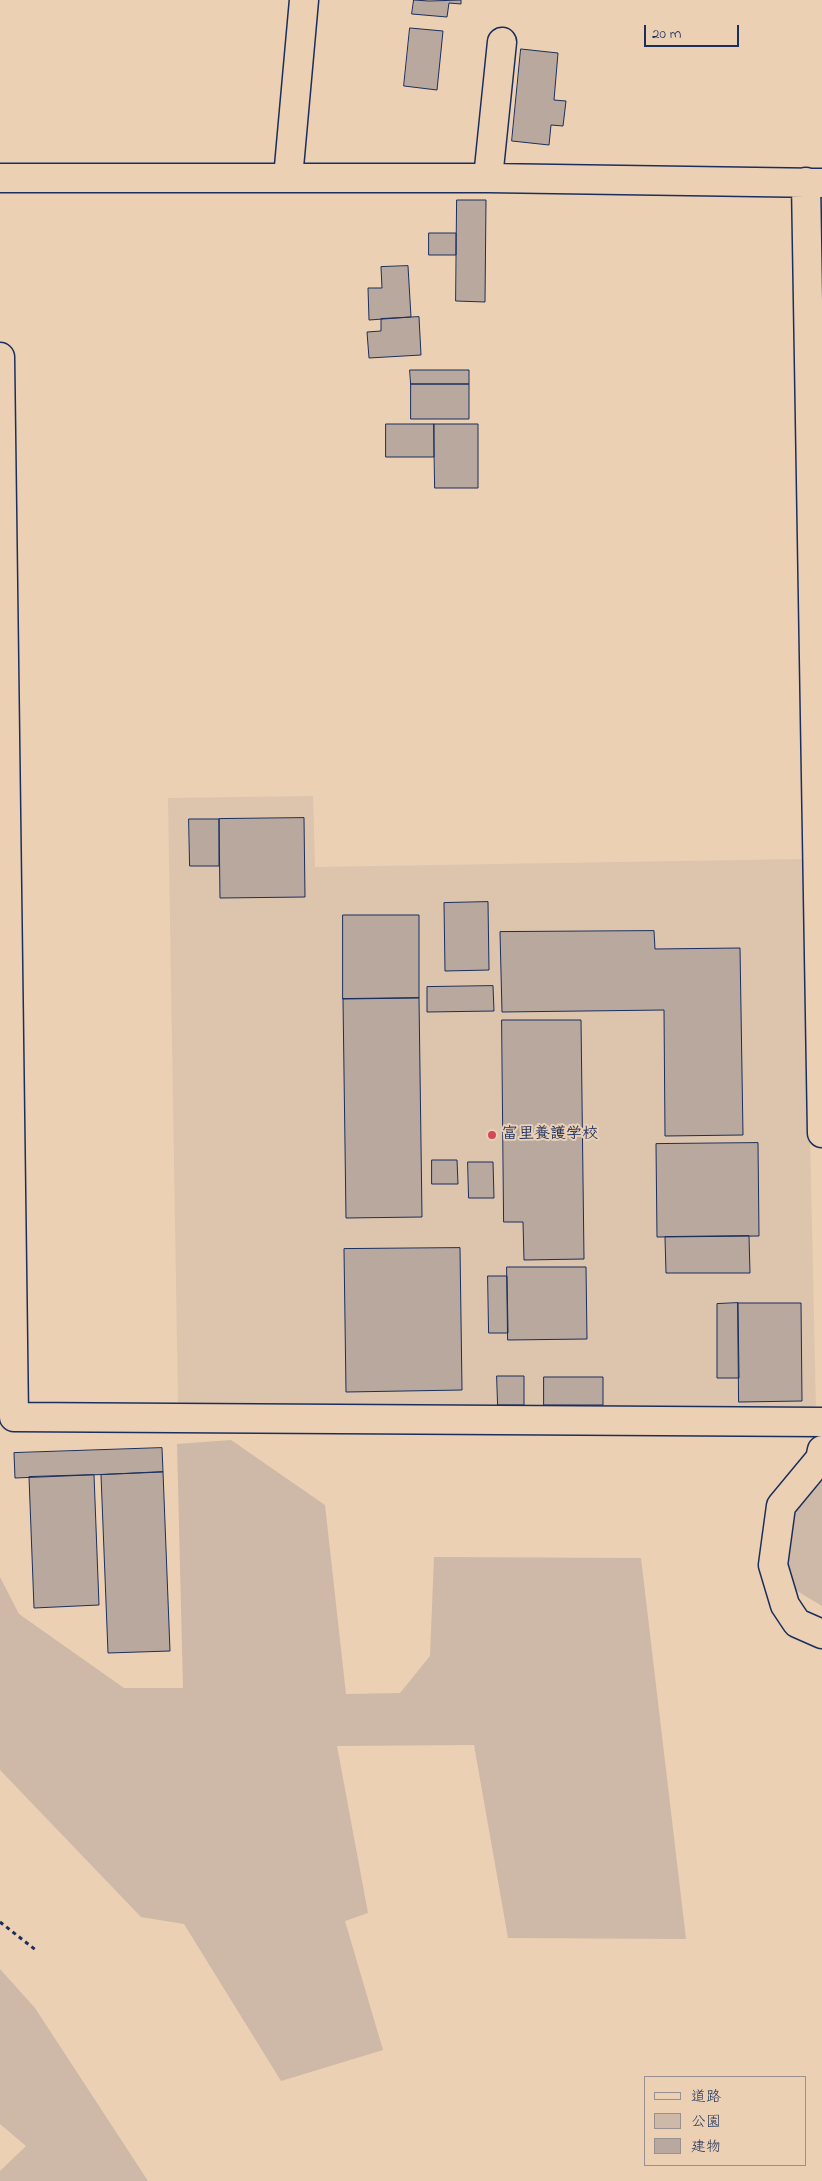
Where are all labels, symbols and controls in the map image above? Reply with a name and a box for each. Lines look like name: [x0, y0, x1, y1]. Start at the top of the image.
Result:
scale bar: [647, 15, 742, 47]
text: 20 m: [652, 23, 681, 45]
place label: 富里養護学校: [502, 1125, 598, 1145]
marker: 富里養護学校: [486, 1129, 498, 1141]
legend: [644, 2076, 807, 2166]
text: 道路: [691, 2086, 721, 2108]
text: 公園: [691, 2111, 721, 2133]
text: 建物: [691, 2136, 721, 2158]

